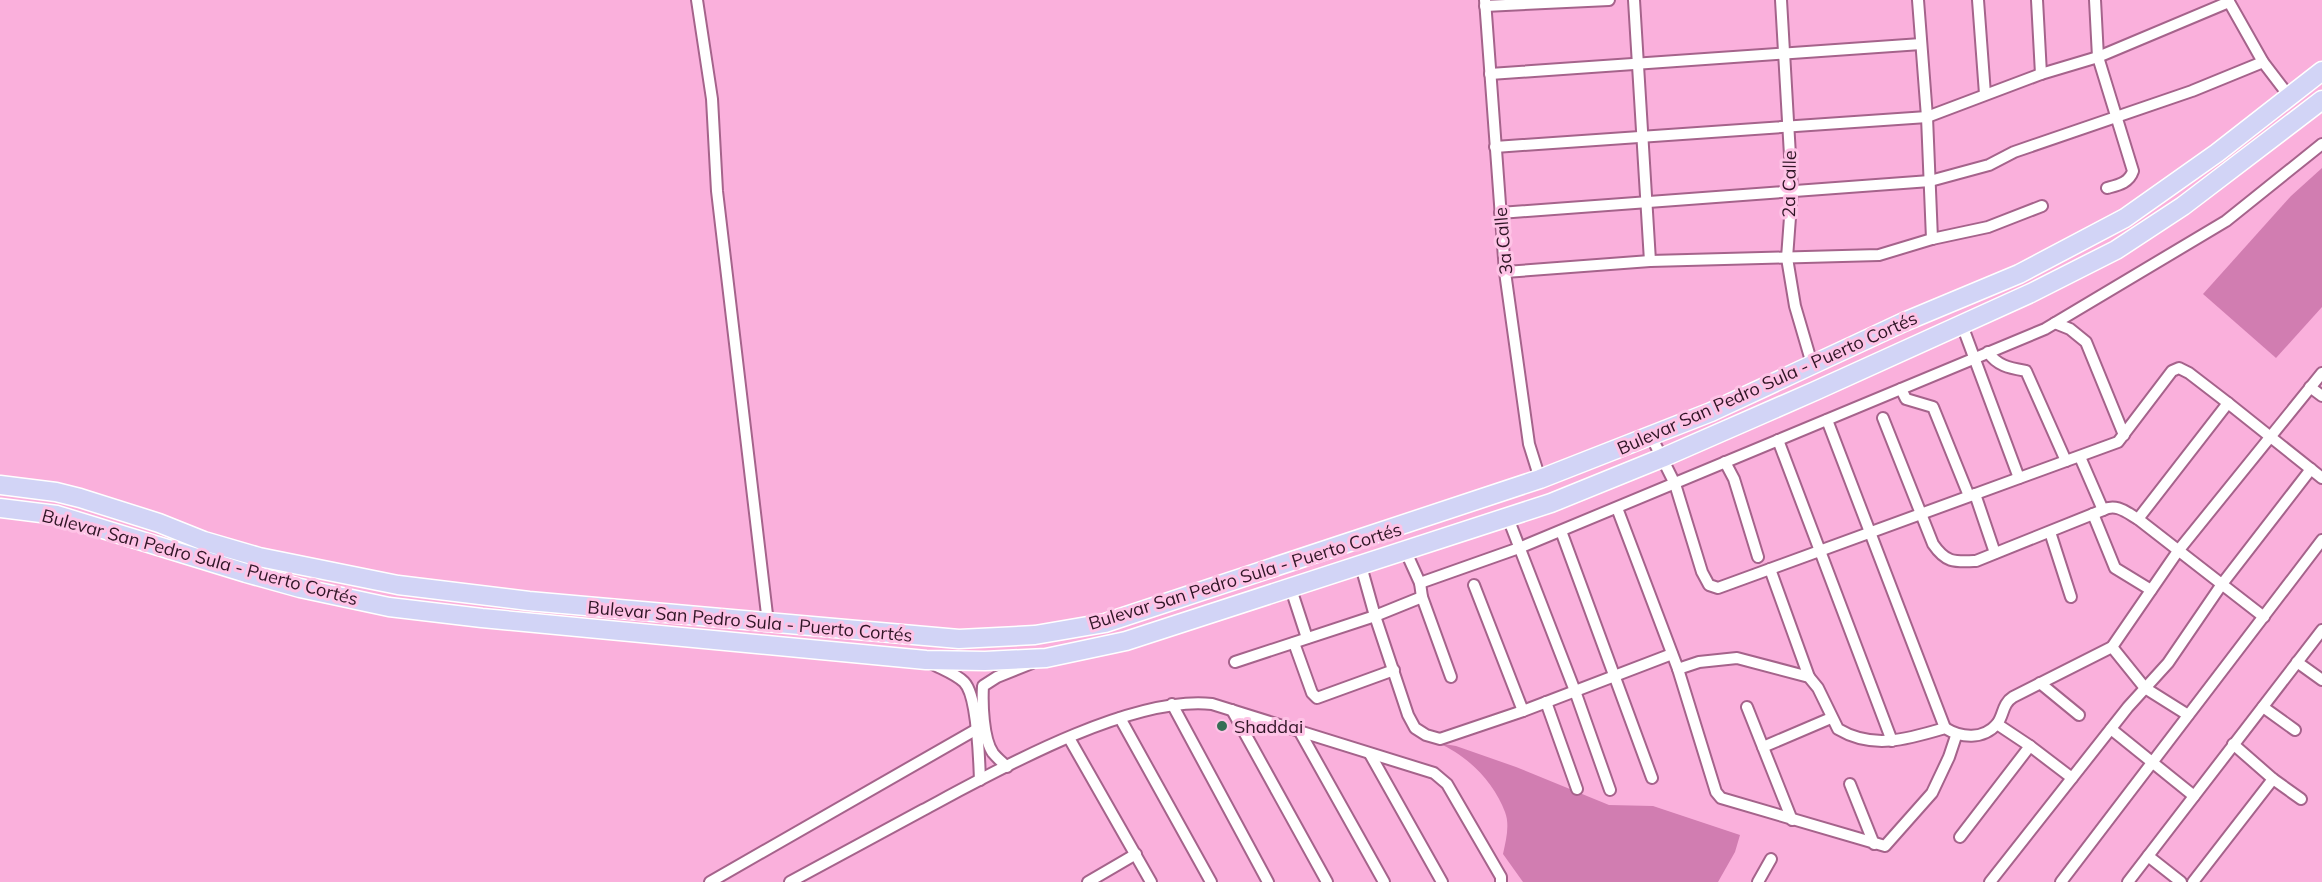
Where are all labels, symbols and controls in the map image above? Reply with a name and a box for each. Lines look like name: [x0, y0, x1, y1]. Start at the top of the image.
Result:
street label: 2a Calle: [1777, 150, 1801, 218]
street label: 3a Calle: [1489, 206, 1517, 276]
street label: Bulevar San Pedro Sula - Puerto Cortés: [1613, 306, 1921, 460]
street label: Bulevar San Pedro Sula - Puerto Cortés: [39, 504, 361, 610]
street label: Bulevar San Pedro Sula - Puerto Cortés: [1086, 517, 1404, 635]
street label: Bulevar San Pedro Sula - Puerto Cortés: [587, 595, 914, 647]
place label: Shaddai: [1234, 715, 1303, 738]
marker: Shaddai: [1215, 719, 1229, 733]

